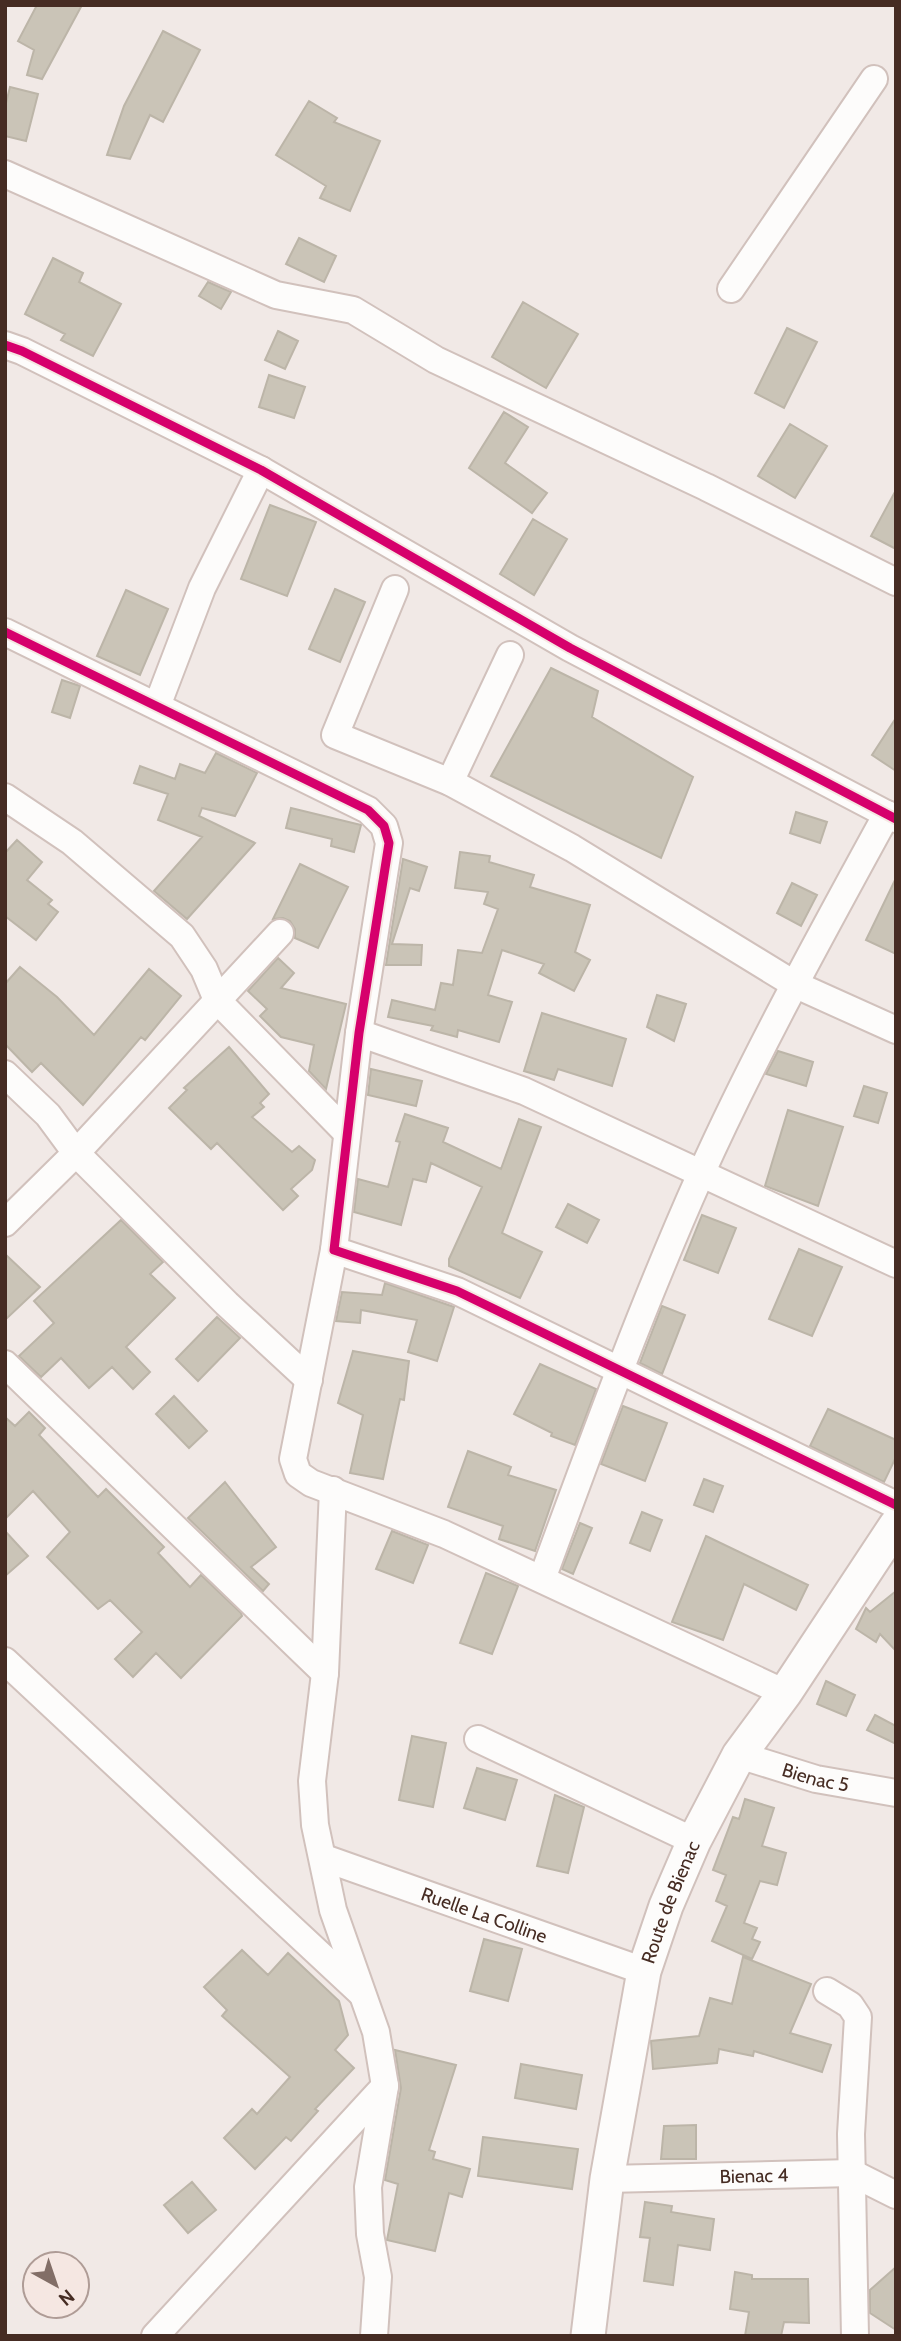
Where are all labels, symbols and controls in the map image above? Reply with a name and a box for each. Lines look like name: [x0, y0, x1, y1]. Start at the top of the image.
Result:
street label: Bienac 5: [780, 1758, 851, 1796]
street label: Route de Bienac: [636, 1837, 704, 1966]
street label: Ruelle La Colline: [418, 1882, 551, 1948]
street label: Bienac 4: [719, 2163, 789, 2188]
north arrow: [21, 2250, 91, 2320]
text: N: [54, 2285, 79, 2311]

